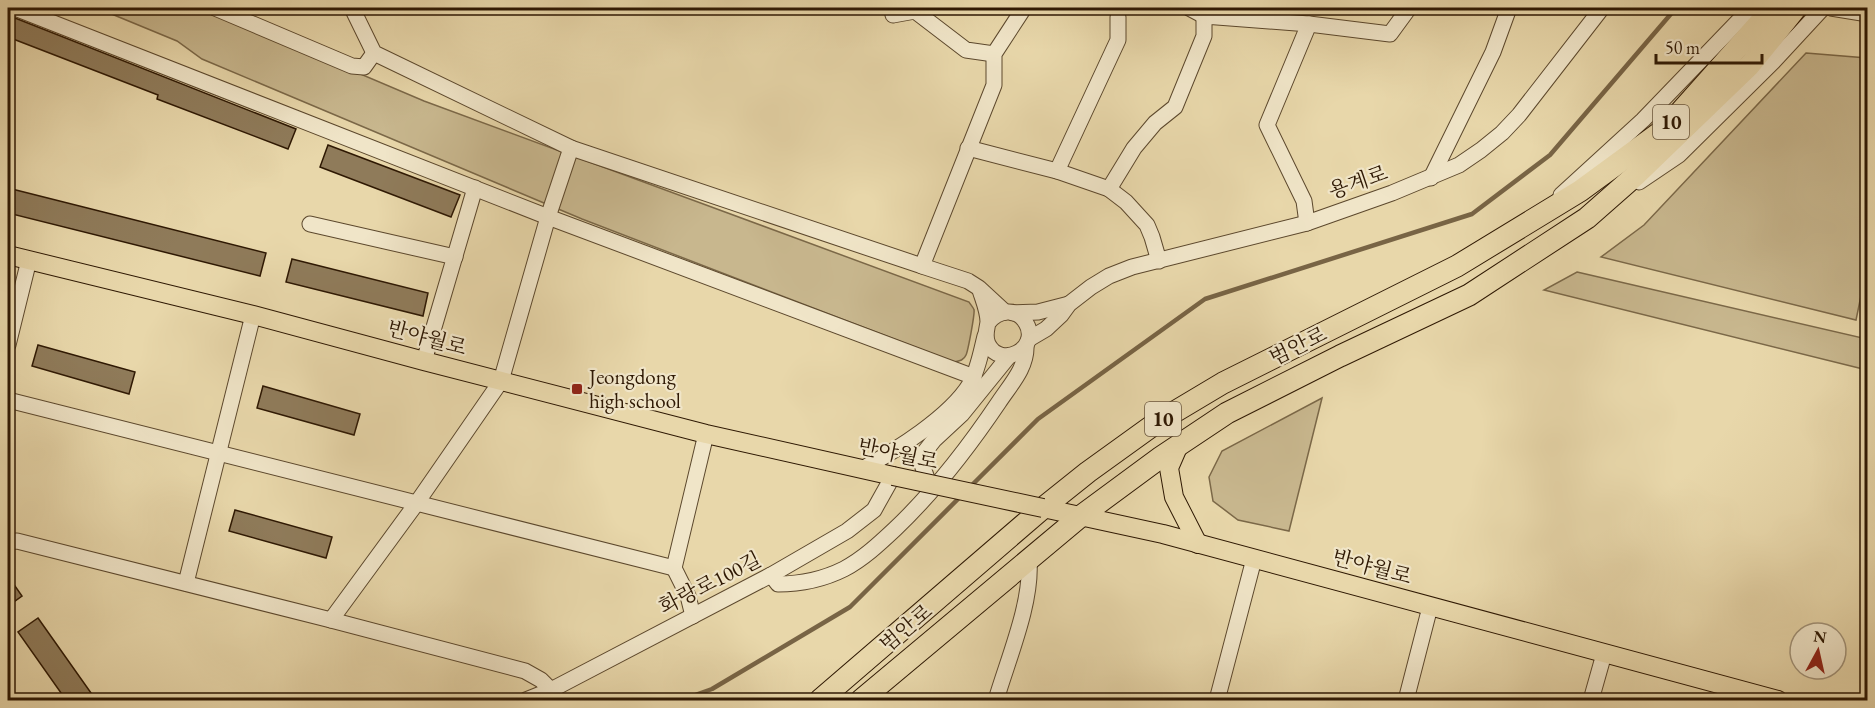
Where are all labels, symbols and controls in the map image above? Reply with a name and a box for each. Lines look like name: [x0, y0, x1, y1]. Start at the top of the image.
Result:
scale bar: [1656, 27, 1762, 65]
text: 50 m: [1665, 36, 1700, 59]
road number: 10: [1653, 105, 1689, 139]
street label: 용계로: [1325, 159, 1391, 204]
street label: 반야월로: [384, 314, 470, 361]
street label: 범안로: [1265, 320, 1331, 371]
place label: Jeongdong high school: [587, 363, 681, 414]
marker: Jeongdong high school: [570, 382, 584, 396]
road number: 10: [1145, 402, 1181, 436]
street label: 반야월로: [856, 432, 941, 475]
street label: 반야월로: [1329, 543, 1415, 590]
street label: 화랑로100길: [654, 545, 766, 620]
street label: 범안로: [874, 598, 938, 658]
north arrow: [1788, 621, 1848, 681]
text: N: [1812, 625, 1828, 648]

